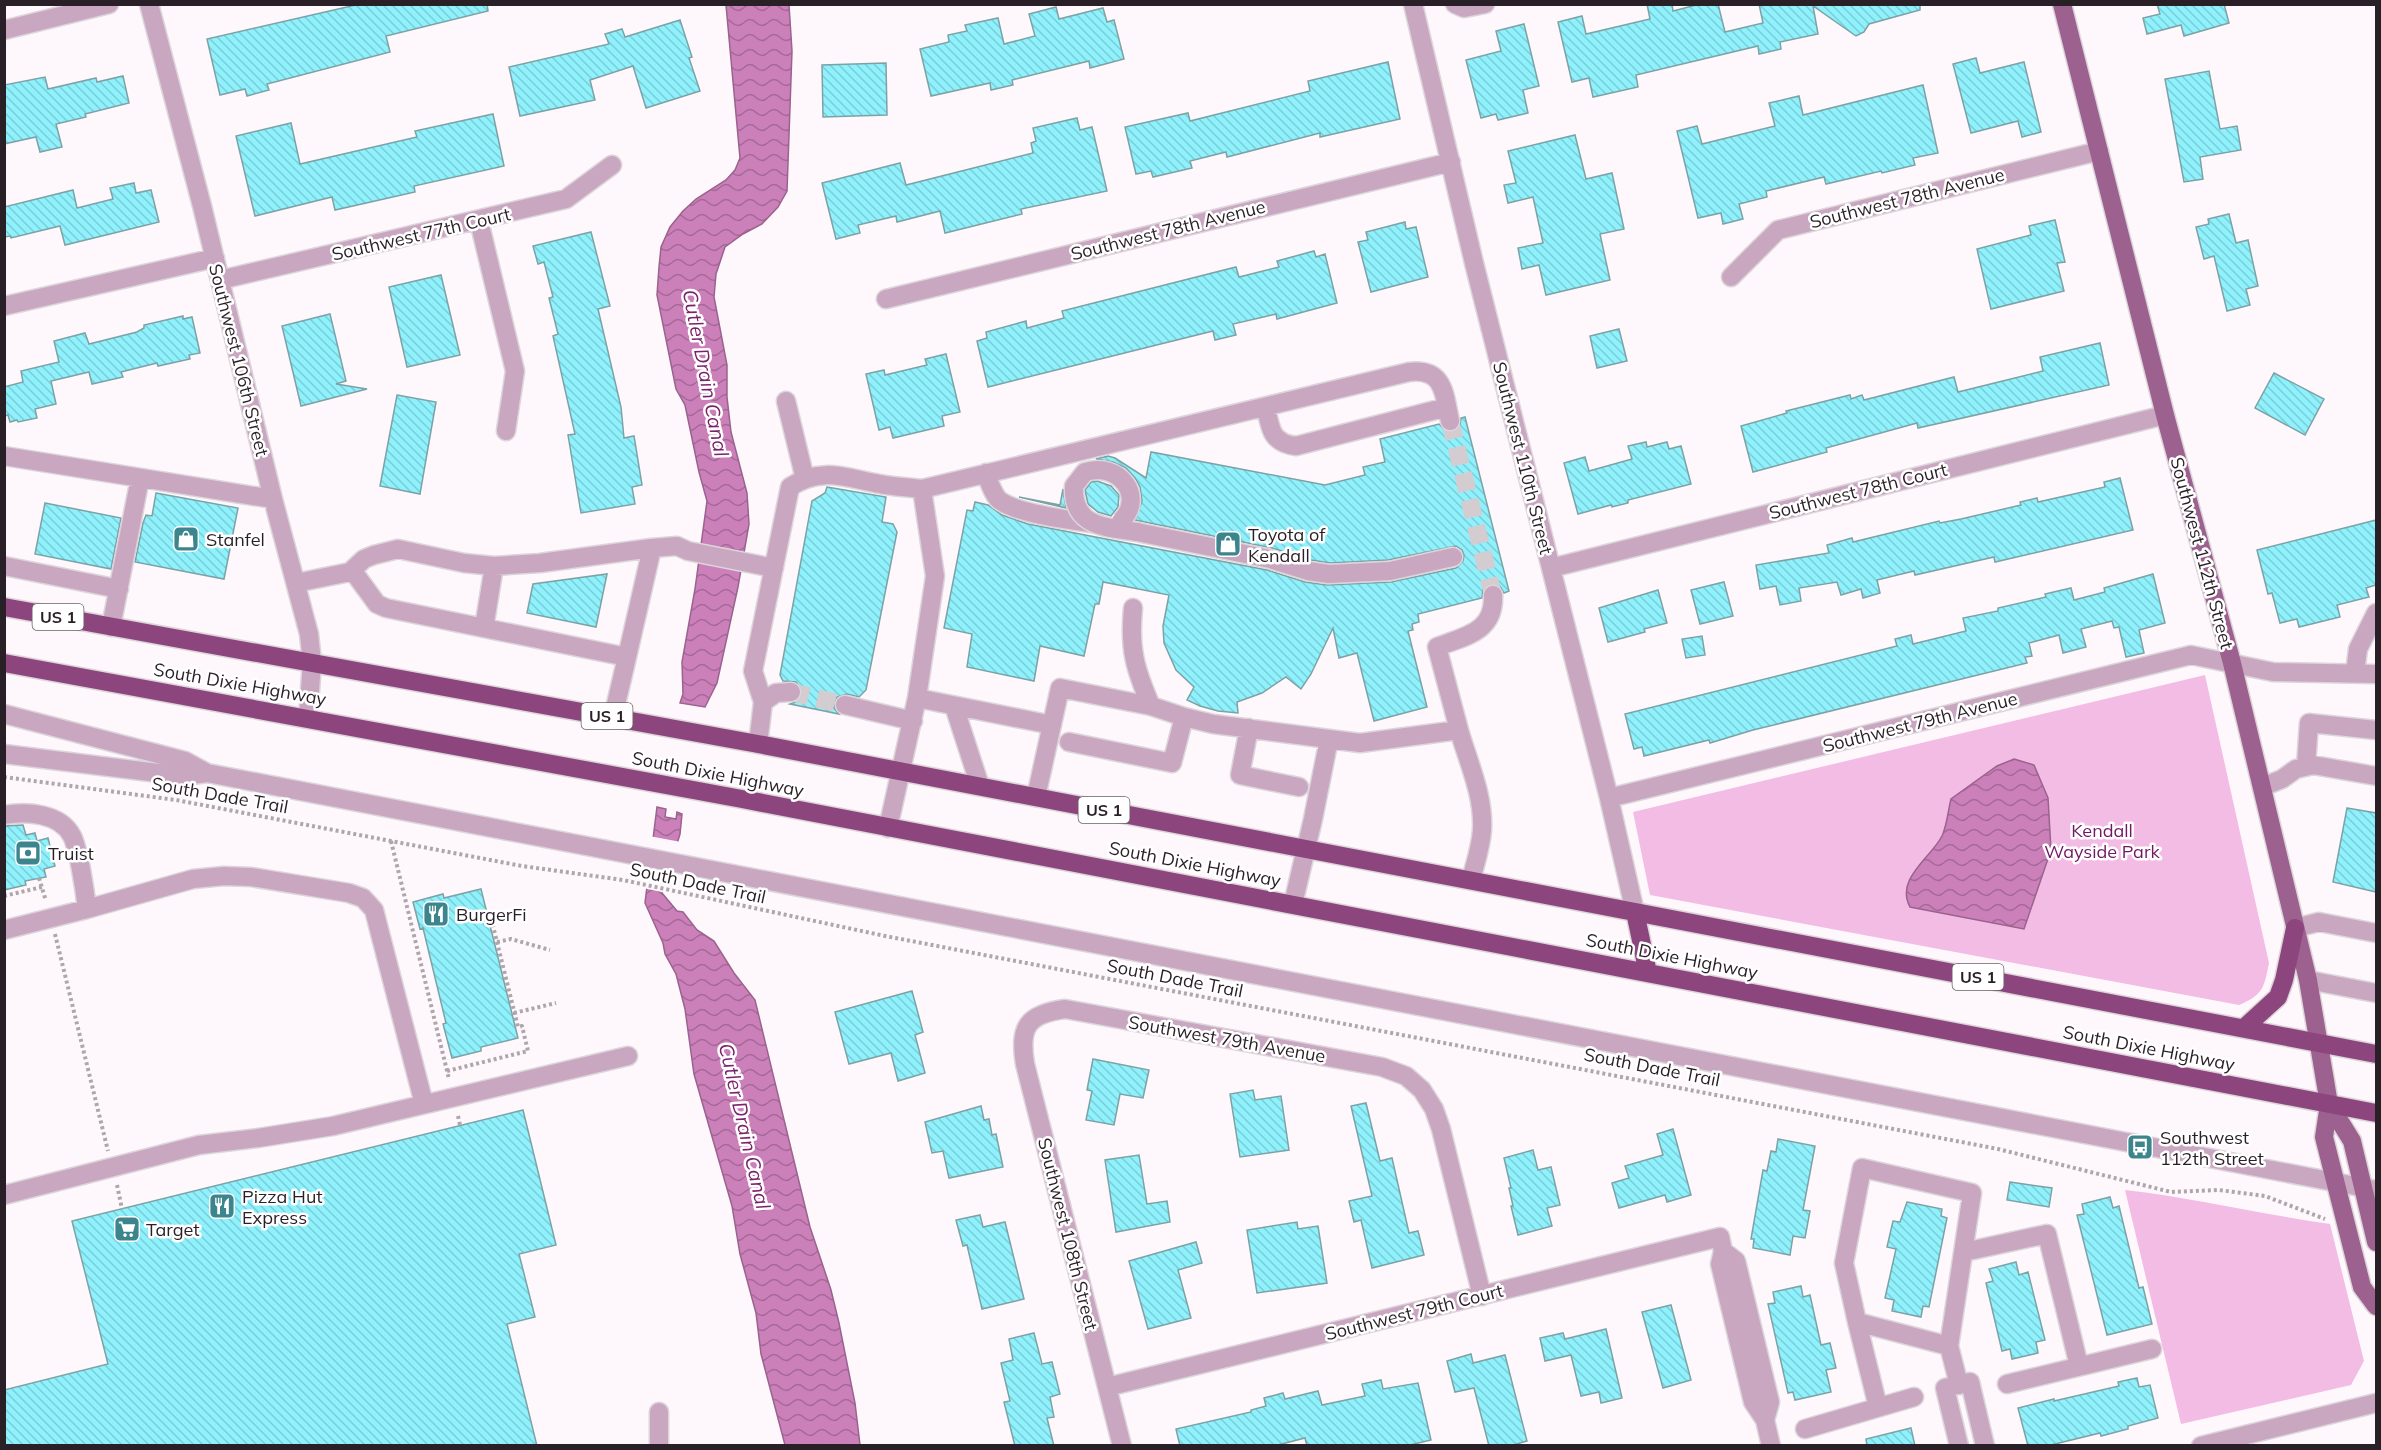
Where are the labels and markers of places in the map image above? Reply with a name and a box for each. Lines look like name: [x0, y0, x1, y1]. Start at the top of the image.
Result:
place label: Toyota of Kendall: [1248, 523, 1326, 567]
shop icon: Stanfel: [171, 524, 201, 554]
place label: Stanfel: [206, 528, 265, 551]
shop icon: Toyota of Kendall: [1213, 529, 1243, 559]
bank icon: Truist: [13, 838, 43, 868]
place label: Truist: [48, 842, 94, 865]
restaurant icon: BurgerFi: [421, 899, 451, 929]
place label: BurgerFi: [456, 903, 527, 926]
place label: Southwest 112th Street: [2160, 1126, 2264, 1170]
bus stop icon: Southwest 112th Street: [2125, 1132, 2155, 1162]
place label: Pizza Hut Express: [242, 1185, 323, 1229]
restaurant icon: Pizza Hut Express: [207, 1191, 237, 1221]
supermarket icon: Target: [112, 1214, 142, 1244]
place label: Target: [146, 1218, 200, 1241]

